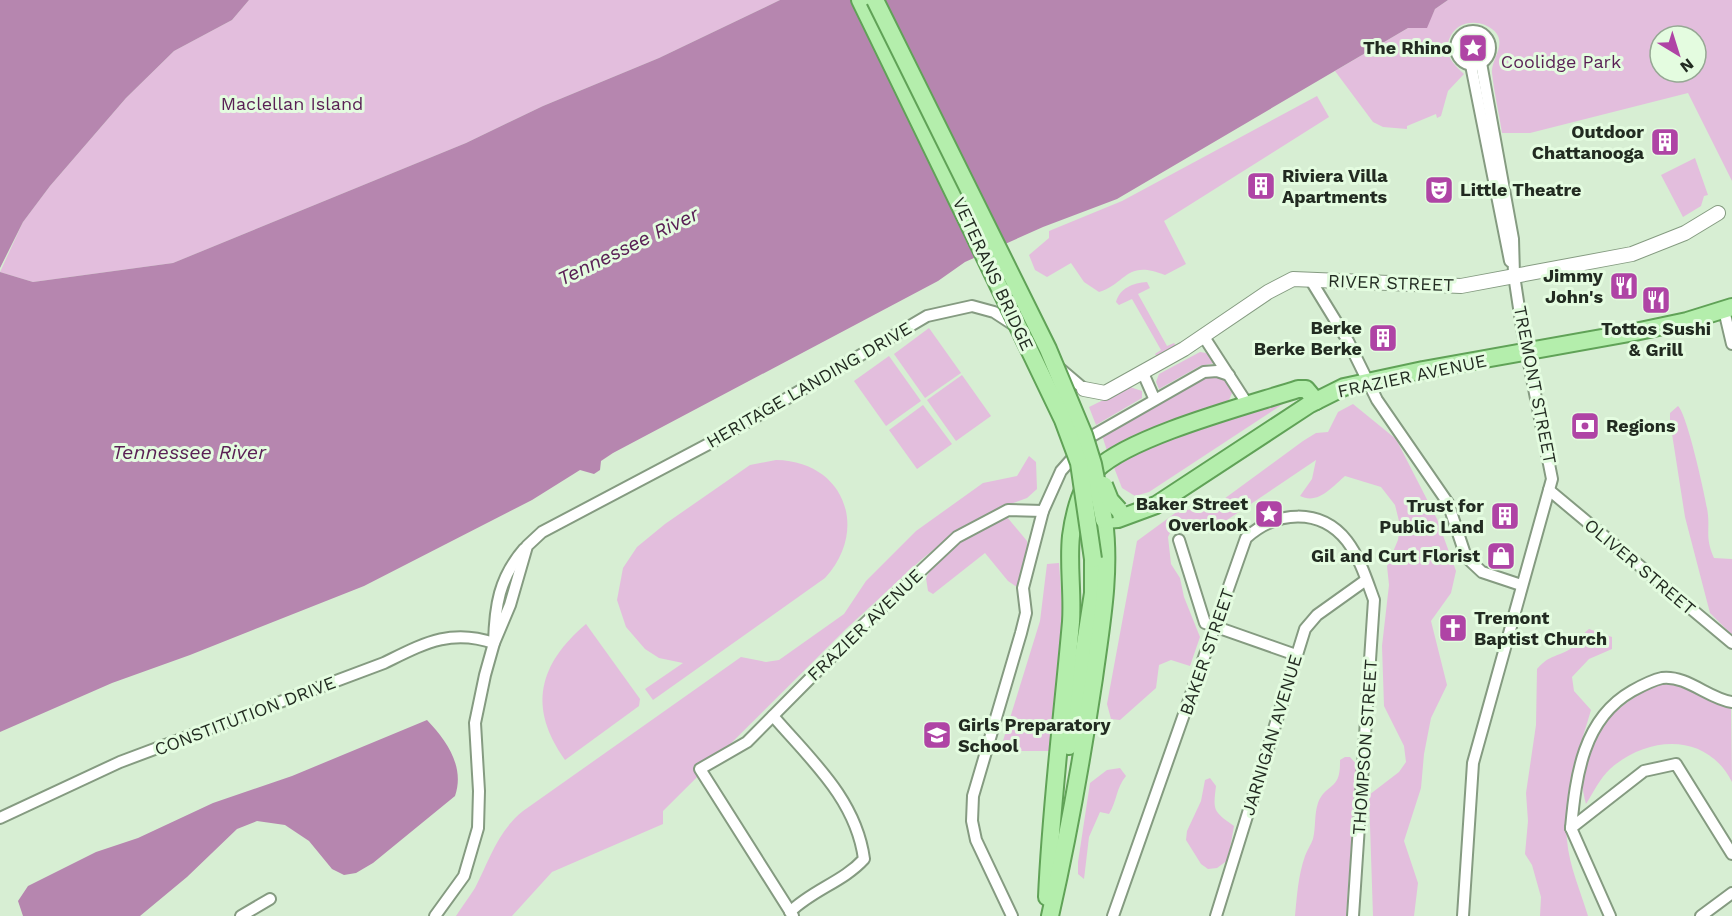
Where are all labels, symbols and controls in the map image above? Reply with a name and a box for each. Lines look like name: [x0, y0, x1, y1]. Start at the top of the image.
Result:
north arrow: [1648, 24, 1708, 84]
place icon: The Rhino: [1457, 32, 1489, 64]
place label: The Rhino: [1363, 37, 1452, 58]
park label: Coolidge Park: [1501, 51, 1621, 72]
text: N: [1676, 54, 1697, 77]
park label: Maclellan Island: [221, 93, 363, 114]
place label: Outdoor Chattanooga: [1532, 121, 1645, 163]
building icon: Outdoor Chattanooga: [1649, 126, 1681, 158]
place label: Riviera Villa Apartments: [1282, 165, 1388, 207]
building icon: Riviera Villa Apartments: [1245, 170, 1277, 202]
theatre icon: Little Theatre: [1423, 174, 1455, 206]
place label: Little Theatre: [1460, 179, 1581, 200]
street label: VETERANS BRIDGE: [949, 194, 1038, 354]
water label: Tennessee River: [554, 201, 704, 291]
place label: Jimmy John's: [1543, 265, 1604, 307]
street label: RIVER STREET: [1328, 270, 1455, 295]
restaurant icon: Jimmy John's: [1608, 270, 1640, 302]
restaurant icon: Tottos Sushi & Grill: [1640, 284, 1672, 316]
street label: TREMONT STREET: [1510, 304, 1561, 466]
street label: HERITAGE LANDING DRIVE: [702, 317, 915, 452]
place label: Berke Berke Berke: [1254, 317, 1362, 359]
place label: Tottos Sushi & Grill: [1601, 318, 1711, 360]
building icon: Berke Berke Berke: [1367, 322, 1399, 354]
street label: FRAZIER AVENUE: [1335, 349, 1488, 402]
bank icon: Regions: [1569, 410, 1601, 442]
place label: Regions: [1606, 415, 1676, 436]
water label: Tennessee River: [112, 440, 267, 464]
place label: Baker Street Overlook: [1136, 493, 1249, 535]
place label: Trust for Public Land: [1379, 495, 1484, 537]
place icon: Baker Street Overlook: [1253, 498, 1285, 530]
building icon: Trust for Public Land: [1489, 500, 1521, 532]
street label: OLIVER STREET: [1581, 514, 1700, 619]
shop icon: Gil and Curt Florist: [1485, 540, 1517, 572]
place label: Gil and Curt Florist: [1311, 545, 1480, 566]
street label: FRAZIER AVENUE: [803, 564, 927, 685]
street label: BAKER STREET: [1175, 586, 1238, 718]
place label: Tremont Baptist Church: [1474, 607, 1607, 649]
church icon: Tremont Baptist Church: [1437, 612, 1469, 644]
street label: JARNIGAN AVENUE: [1237, 652, 1306, 818]
street label: THOMPSON STREET: [1348, 658, 1381, 835]
street label: CONSTITUTION DRIVE: [151, 671, 338, 760]
place label: Girls Preparatory School: [958, 714, 1111, 756]
school or university icon: Girls Preparatory School: [921, 719, 953, 751]

